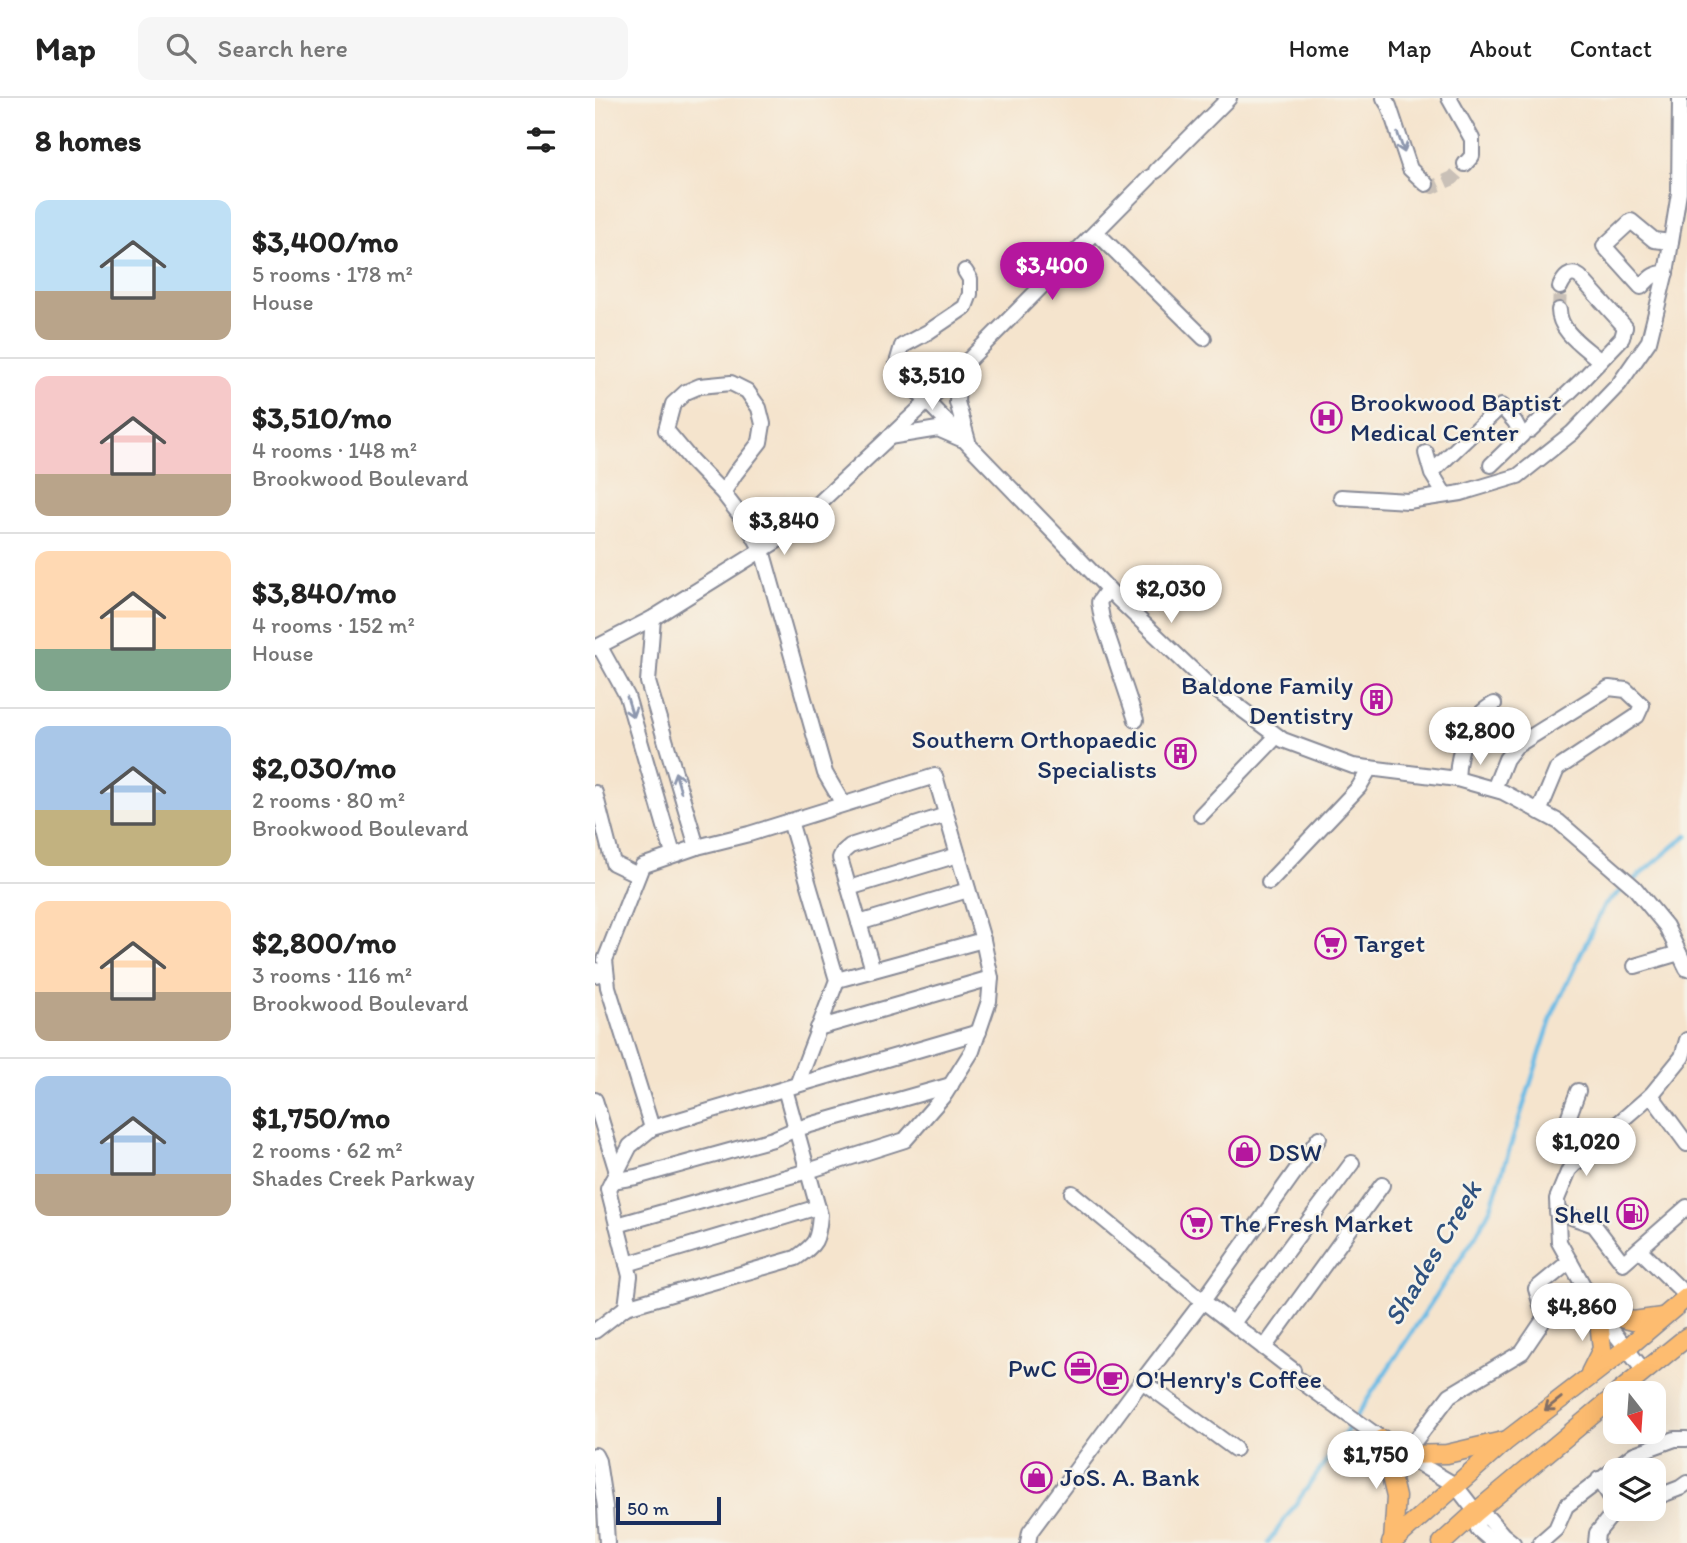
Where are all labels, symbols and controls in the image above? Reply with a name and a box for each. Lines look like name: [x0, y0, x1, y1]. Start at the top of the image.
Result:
search box: [138, 17, 628, 80]
text: Map: [35, 29, 96, 68]
icon: search: [162, 29, 200, 67]
text: Search here: [218, 32, 348, 64]
text: Home: [1289, 34, 1349, 63]
text: Map: [1387, 34, 1431, 63]
text: About: [1469, 34, 1532, 63]
text: Contact: [1570, 34, 1652, 63]
icon: filters: [522, 121, 560, 159]
text: 8 homes: [35, 122, 142, 159]
one-way arrow: [1396, 132, 1408, 154]
text: $3,400/mo: [252, 223, 399, 260]
icon: home: [91, 228, 175, 312]
pin: $3,400: [995, 242, 1109, 302]
text: $3,400: [1016, 251, 1088, 279]
text: 5 rooms · 178 m²: [252, 260, 413, 288]
text: House: [252, 288, 314, 316]
pin: $3,510: [875, 352, 989, 412]
text: $3,510: [899, 361, 965, 389]
place label: Brookwood Baptist Medical Center: [1350, 386, 1562, 448]
text: $3,510/mo: [252, 399, 392, 436]
hospital icon: Brookwood Baptist Medical Center: [1310, 400, 1344, 434]
icon: home: [91, 404, 175, 488]
text: 4 rooms · 148 m²: [252, 436, 417, 464]
text: Brookwood Boulevard: [252, 464, 468, 492]
pin: $3,840: [727, 498, 841, 557]
text: $3,840: [749, 506, 819, 534]
pin: $2,030: [1114, 566, 1228, 625]
text: $3,840/mo: [252, 574, 397, 611]
text: $2,030: [1136, 574, 1206, 602]
icon: home: [91, 579, 175, 663]
text: 4 rooms · 152 m²: [252, 611, 415, 639]
text: House: [252, 639, 314, 667]
place label: Baldone Family Dentistry: [1181, 669, 1353, 731]
building icon: Baldone Family Dentistry: [1359, 683, 1393, 717]
one-way arrow: [625, 696, 638, 718]
pin: $2,800: [1423, 708, 1537, 767]
text: $2,800: [1445, 716, 1515, 744]
place label: Southern Orthopaedic Specialists: [912, 723, 1157, 785]
building icon: Southern Orthopaedic Specialists: [1163, 737, 1197, 771]
text: $2,030/mo: [252, 749, 396, 786]
icon: home: [91, 754, 175, 838]
one-way arrow: [670, 771, 683, 793]
text: 2 rooms · 80 m²: [252, 786, 405, 814]
text: Brookwood Boulevard: [252, 814, 468, 842]
text: $2,800/mo: [252, 924, 397, 961]
supermarket icon: Target: [1314, 926, 1348, 960]
place label: Target: [1354, 927, 1425, 959]
icon: home: [91, 929, 175, 1013]
text: 3 rooms · 116 m²: [252, 961, 412, 989]
text: Brookwood Boulevard: [252, 989, 468, 1017]
text: $1,750/mo: [252, 1099, 390, 1136]
icon: home: [91, 1104, 175, 1188]
pin: $1,020: [1529, 1118, 1643, 1178]
text: $1,020: [1552, 1127, 1620, 1155]
shop icon: DSW: [1228, 1135, 1262, 1169]
text: 2 rooms · 62 m²: [252, 1136, 403, 1164]
place label: DSW: [1268, 1136, 1322, 1168]
text: Shades Creek Parkway: [252, 1164, 475, 1192]
water label: Shades Creek: [1376, 1173, 1489, 1331]
fuel station icon: Shell: [1616, 1197, 1650, 1231]
place label: Shell: [1554, 1198, 1610, 1230]
supermarket icon: The Fresh Market: [1180, 1206, 1214, 1240]
place label: The Fresh Market: [1220, 1207, 1413, 1239]
pin: $4,860: [1525, 1284, 1639, 1343]
text: $4,860: [1547, 1292, 1617, 1320]
office icon: PwC: [1063, 1351, 1097, 1385]
place label: PwC: [1008, 1352, 1057, 1384]
cafe icon: O'Henry's Coffee: [1095, 1362, 1129, 1396]
place label: O'Henry's Coffee: [1135, 1363, 1322, 1395]
north arrow: [1603, 1381, 1666, 1444]
map controls: [1603, 1381, 1666, 1521]
one-way arrow: [1544, 1397, 1563, 1412]
pin: $1,750: [1319, 1432, 1433, 1491]
text: $1,750: [1343, 1440, 1409, 1468]
button: layers: [1603, 1458, 1666, 1521]
shop icon: JoS. A. Bank: [1020, 1460, 1054, 1494]
place label: JoS. A. Bank: [1060, 1461, 1200, 1493]
scale bar: [616, 1494, 721, 1526]
text: 50 m: [627, 1497, 669, 1520]

